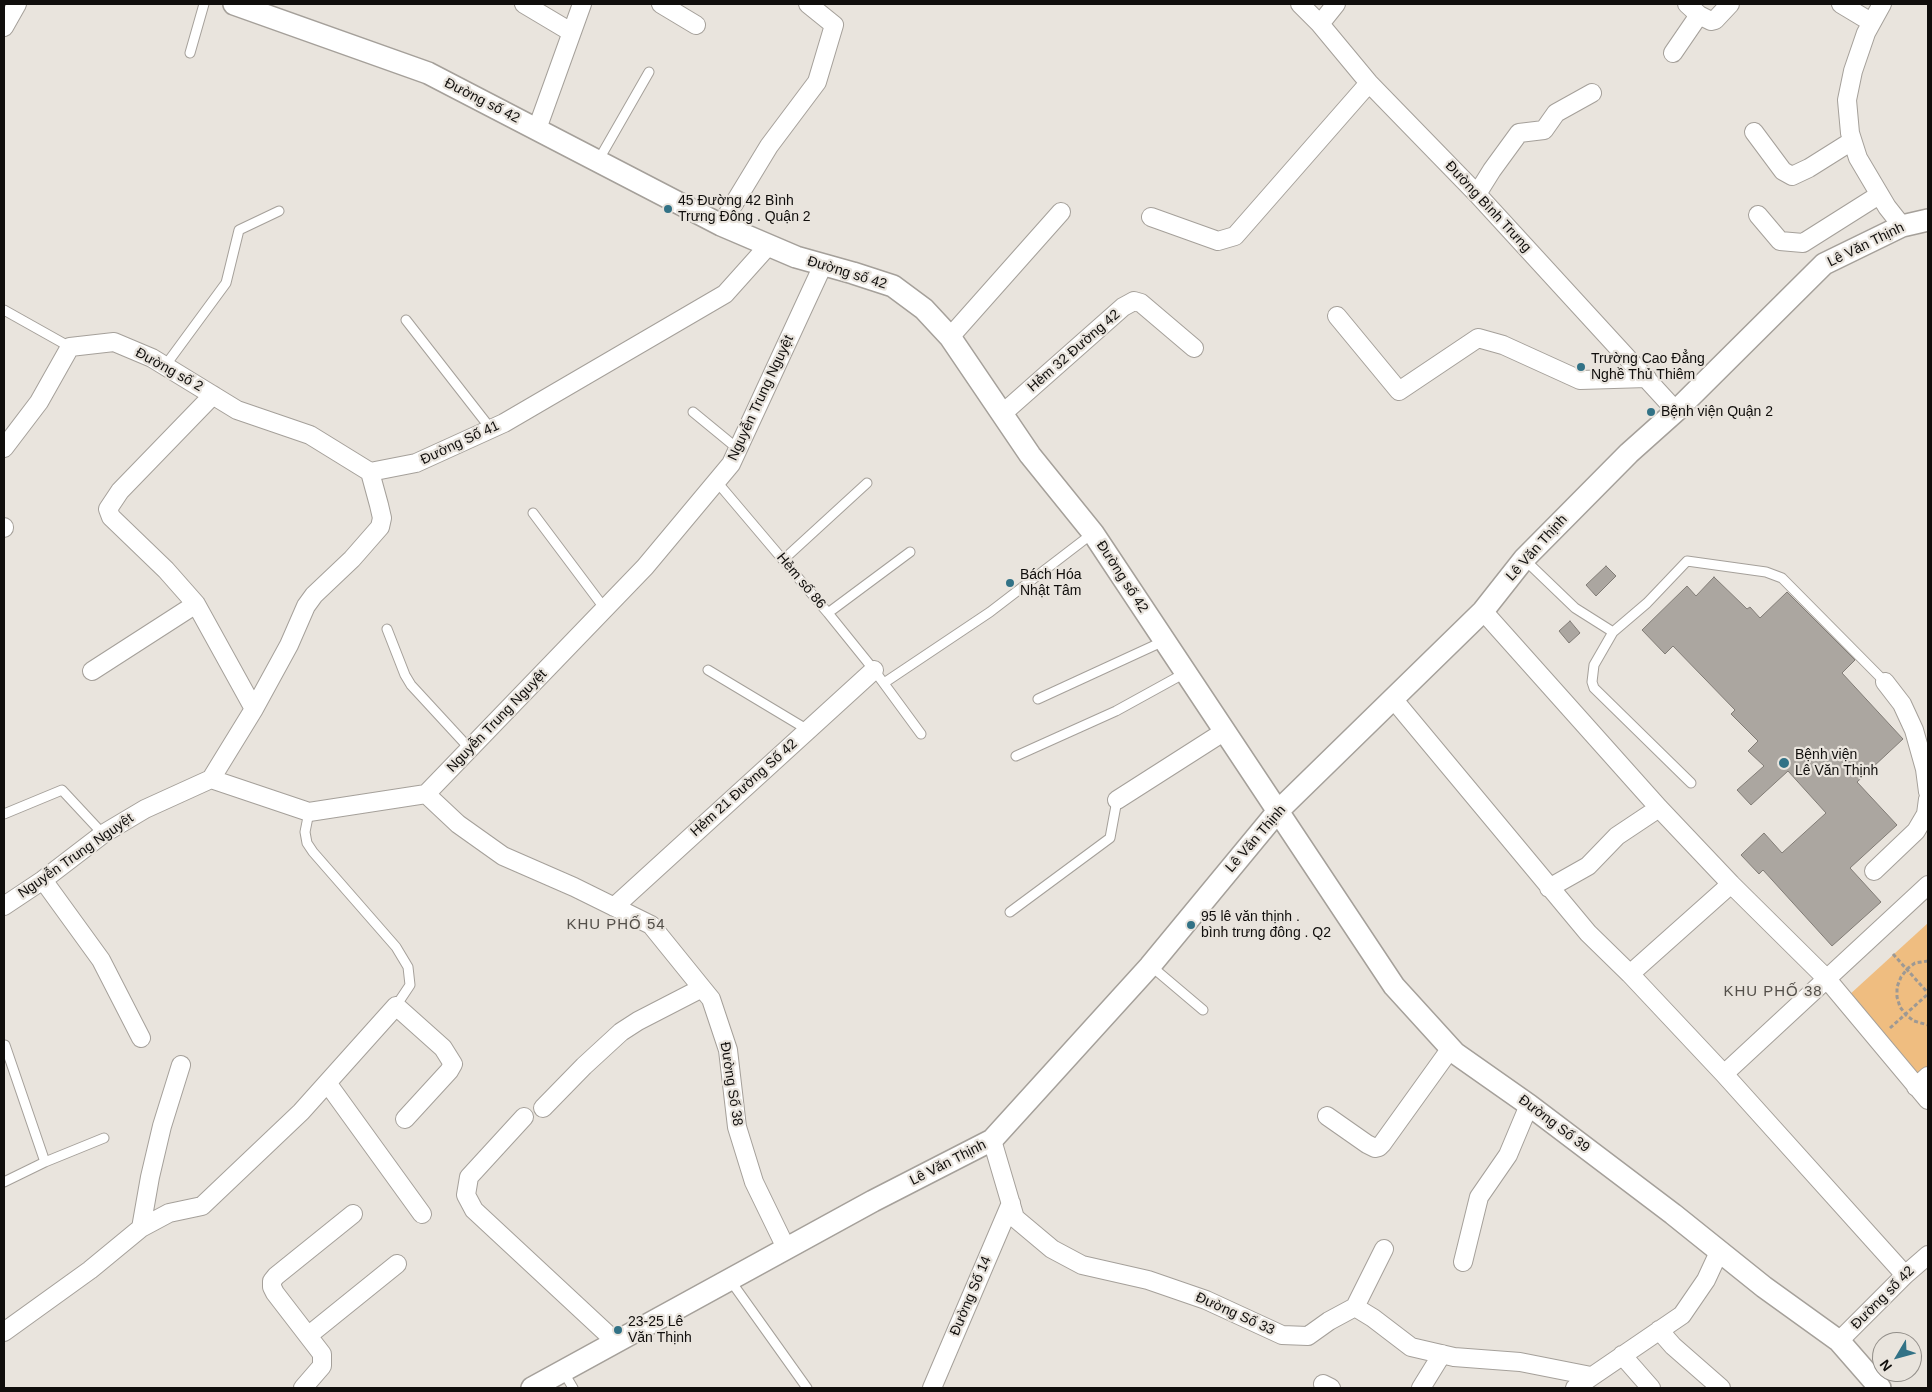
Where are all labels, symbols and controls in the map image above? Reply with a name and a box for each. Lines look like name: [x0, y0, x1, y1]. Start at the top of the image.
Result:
street label: Đường số 42: [441, 75, 523, 127]
street label: Đường Bình Trưng: [1441, 158, 1535, 256]
place label: 45 Đường 42 Bình Trưng Đông . Quận 2: [678, 193, 811, 226]
marker: 45 Đường 42 Bình Trưng Đông . Quận 2: [662, 203, 674, 215]
street label: Lê Văn Thịnh: [1825, 219, 1907, 271]
street label: Đường số 42: [805, 253, 889, 293]
street label: Hẻm 32 Đường 42: [1024, 306, 1124, 396]
street label: Nguyễn Trung Nguyệt: [725, 333, 797, 463]
street label: Đường số 2: [132, 345, 206, 395]
place label: Trường Cao Đẳng Nghề Thủ Thiêm: [1591, 351, 1705, 384]
marker: Trường Cao Đẳng Nghề Thủ Thiêm: [1575, 361, 1587, 373]
place label: Bệnh viện Quận 2: [1661, 404, 1773, 420]
marker: Bệnh viện Quận 2: [1645, 406, 1657, 418]
street label: Đường Số 41: [418, 417, 502, 469]
street label: Lê Văn Thịnh: [1503, 511, 1571, 585]
street label: Đường số 42: [1093, 538, 1151, 616]
street label: Hẻm số 86: [773, 550, 829, 612]
place label: Bách Hóa Nhật Tâm: [1020, 567, 1081, 600]
marker: Bách Hóa Nhật Tâm: [1004, 577, 1016, 589]
street label: Nguyễn Trung Nguyệt: [444, 666, 550, 776]
street label: Hẻm 21 Đường Số 42: [687, 736, 801, 840]
place label: Bệnh viện Lê Văn Thịnh: [1795, 747, 1878, 780]
marker: Bệnh viện Lê Văn Thịnh: [1777, 756, 1791, 770]
street label: Lê Văn Thịnh: [1222, 802, 1290, 876]
street label: Nguyễn Trung Nguyệt: [15, 810, 137, 902]
place label: 95 lê văn thịnh . bình trưng đông . Q2: [1201, 909, 1331, 942]
district label: KHU PHỐ 54: [565, 916, 667, 934]
marker: 95 lê văn thịnh . bình trưng đông . Q2: [1185, 919, 1197, 931]
district label: KHU PHỐ 38: [1722, 983, 1824, 1001]
street label: Đường Số 38: [716, 1041, 746, 1127]
street label: Đường Số 39: [1515, 1092, 1593, 1156]
street label: Lê Văn Thịnh: [907, 1137, 989, 1189]
street label: Đường Số 14: [947, 1254, 995, 1338]
street label: Đường số 42: [1848, 1263, 1918, 1333]
street label: Đường Số 33: [1193, 1289, 1277, 1339]
place label: 23-25 Lê Văn Thịnh: [628, 1314, 692, 1346]
marker: 23-25 Lê Văn Thịnh: [612, 1324, 624, 1336]
north arrow: [1872, 1332, 1922, 1382]
text: N: [1876, 1357, 1895, 1374]

